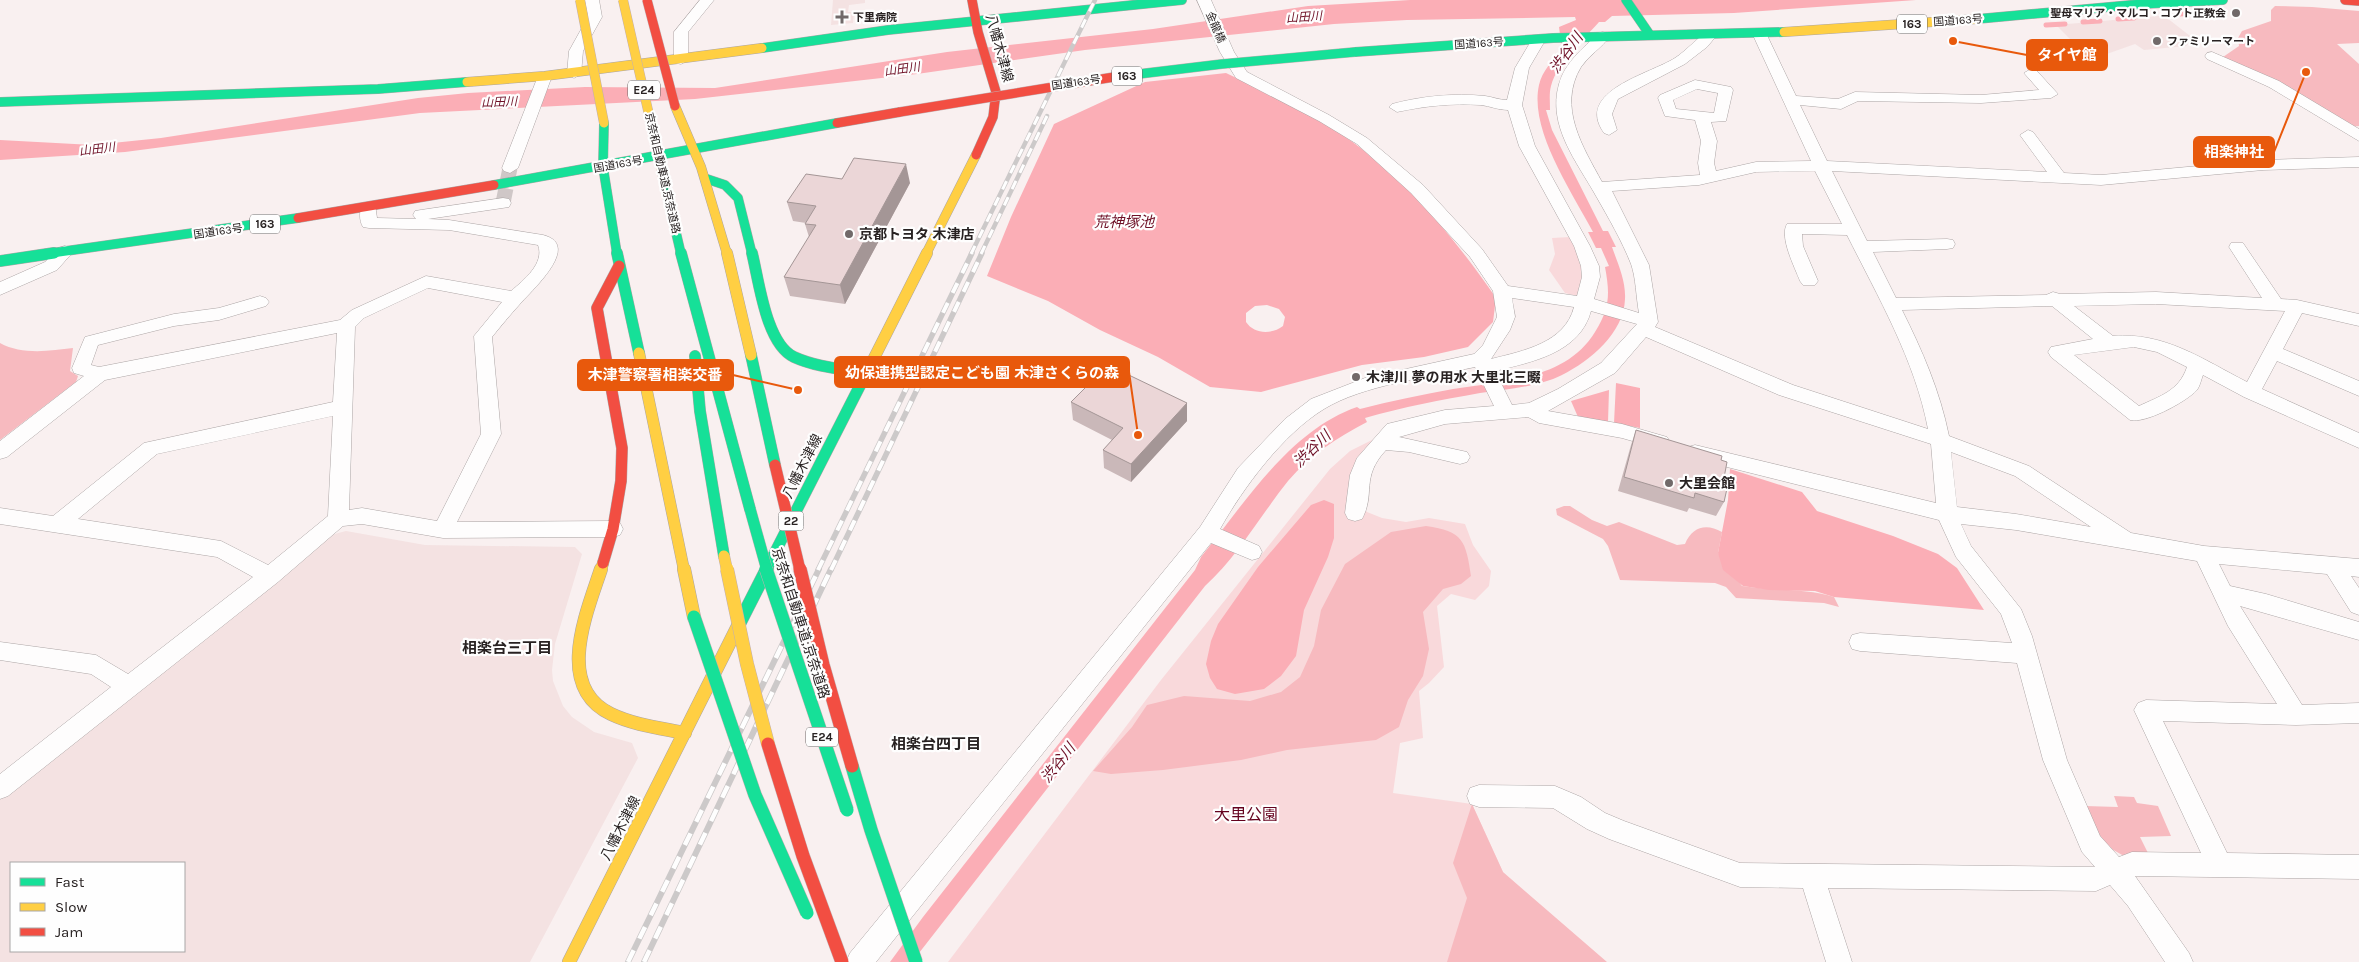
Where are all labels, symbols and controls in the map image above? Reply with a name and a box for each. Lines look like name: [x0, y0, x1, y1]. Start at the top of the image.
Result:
place label: 聖母マリア・マルコ・コプト正教会: [2050, 7, 2226, 20]
marker: 聖母マリア・マルコ・コプト正教会: [2230, 7, 2242, 19]
street label: 金龍橋: [1203, 9, 1228, 45]
water label: 山田川: [1286, 9, 1324, 25]
marker: 下里病院: [835, 10, 849, 24]
place label: 下里病院: [853, 11, 897, 24]
street label: 八幡木津線: [982, 12, 1017, 84]
street label: 国道163号: [1933, 12, 1983, 29]
road number: 163: [1897, 14, 1927, 34]
water label: 渋谷川: [1545, 28, 1588, 76]
street label: 国道163号: [1454, 35, 1504, 52]
marker: ファミリーマート: [2151, 35, 2163, 47]
place label: ファミリーマート: [2167, 35, 2255, 48]
callout: タイヤ館: [2027, 40, 2107, 70]
text: タイヤ館: [2037, 46, 2097, 64]
water label: 山田川: [883, 59, 923, 78]
road number: 163: [1112, 66, 1142, 85]
street label: 国道163号: [1051, 73, 1101, 92]
road number: E24: [628, 80, 660, 100]
water label: 山田川: [481, 94, 519, 110]
street label: 京奈和自動車道;京奈道路: [642, 111, 683, 235]
callout: 相楽神社: [2194, 137, 2274, 167]
water label: 山田川: [78, 140, 118, 158]
text: 相楽神社: [2204, 143, 2264, 161]
street label: 国道163号: [593, 154, 644, 175]
water label: 荒神塚池: [1094, 213, 1156, 231]
road number: 163: [250, 214, 280, 233]
street label: 国道163号: [193, 222, 243, 241]
place label: 京都トヨタ 木津店: [859, 226, 975, 243]
marker: 京都トヨタ 木津店: [843, 228, 855, 240]
callout: 幼保連携型認定こども園 木津さくらの森: [835, 357, 1129, 387]
callout: 木津警察署相楽交番: [578, 360, 733, 390]
text: 幼保連携型認定こども園 木津さくらの森: [845, 364, 1119, 382]
text: 木津警察署相楽交番: [587, 366, 723, 384]
place label: 木津川 夢の用水 大里北三畷: [1366, 369, 1541, 386]
marker: 木津川 夢の用水 大里北三畷: [1350, 371, 1362, 383]
water label: 渋谷川: [1290, 426, 1336, 471]
street label: 八幡木津線: [779, 431, 826, 501]
place label: 大里会館: [1679, 475, 1735, 492]
marker: 大里会館: [1663, 477, 1675, 489]
road number: 22: [778, 512, 804, 530]
street label: 京奈和自動車道;京奈道路: [768, 546, 833, 701]
district label: 相楽台三丁目: [462, 639, 552, 657]
road number: E24: [806, 728, 838, 746]
district label: 相楽台四丁目: [891, 735, 981, 753]
water label: 渋谷川: [1037, 738, 1080, 786]
street label: 八幡木津線: [597, 793, 644, 863]
park label: 大里公園: [1214, 805, 1278, 824]
legend: [10, 862, 185, 952]
text: Fast: [55, 873, 85, 891]
text: Slow: [55, 898, 87, 916]
text: Jam: [55, 923, 83, 941]

